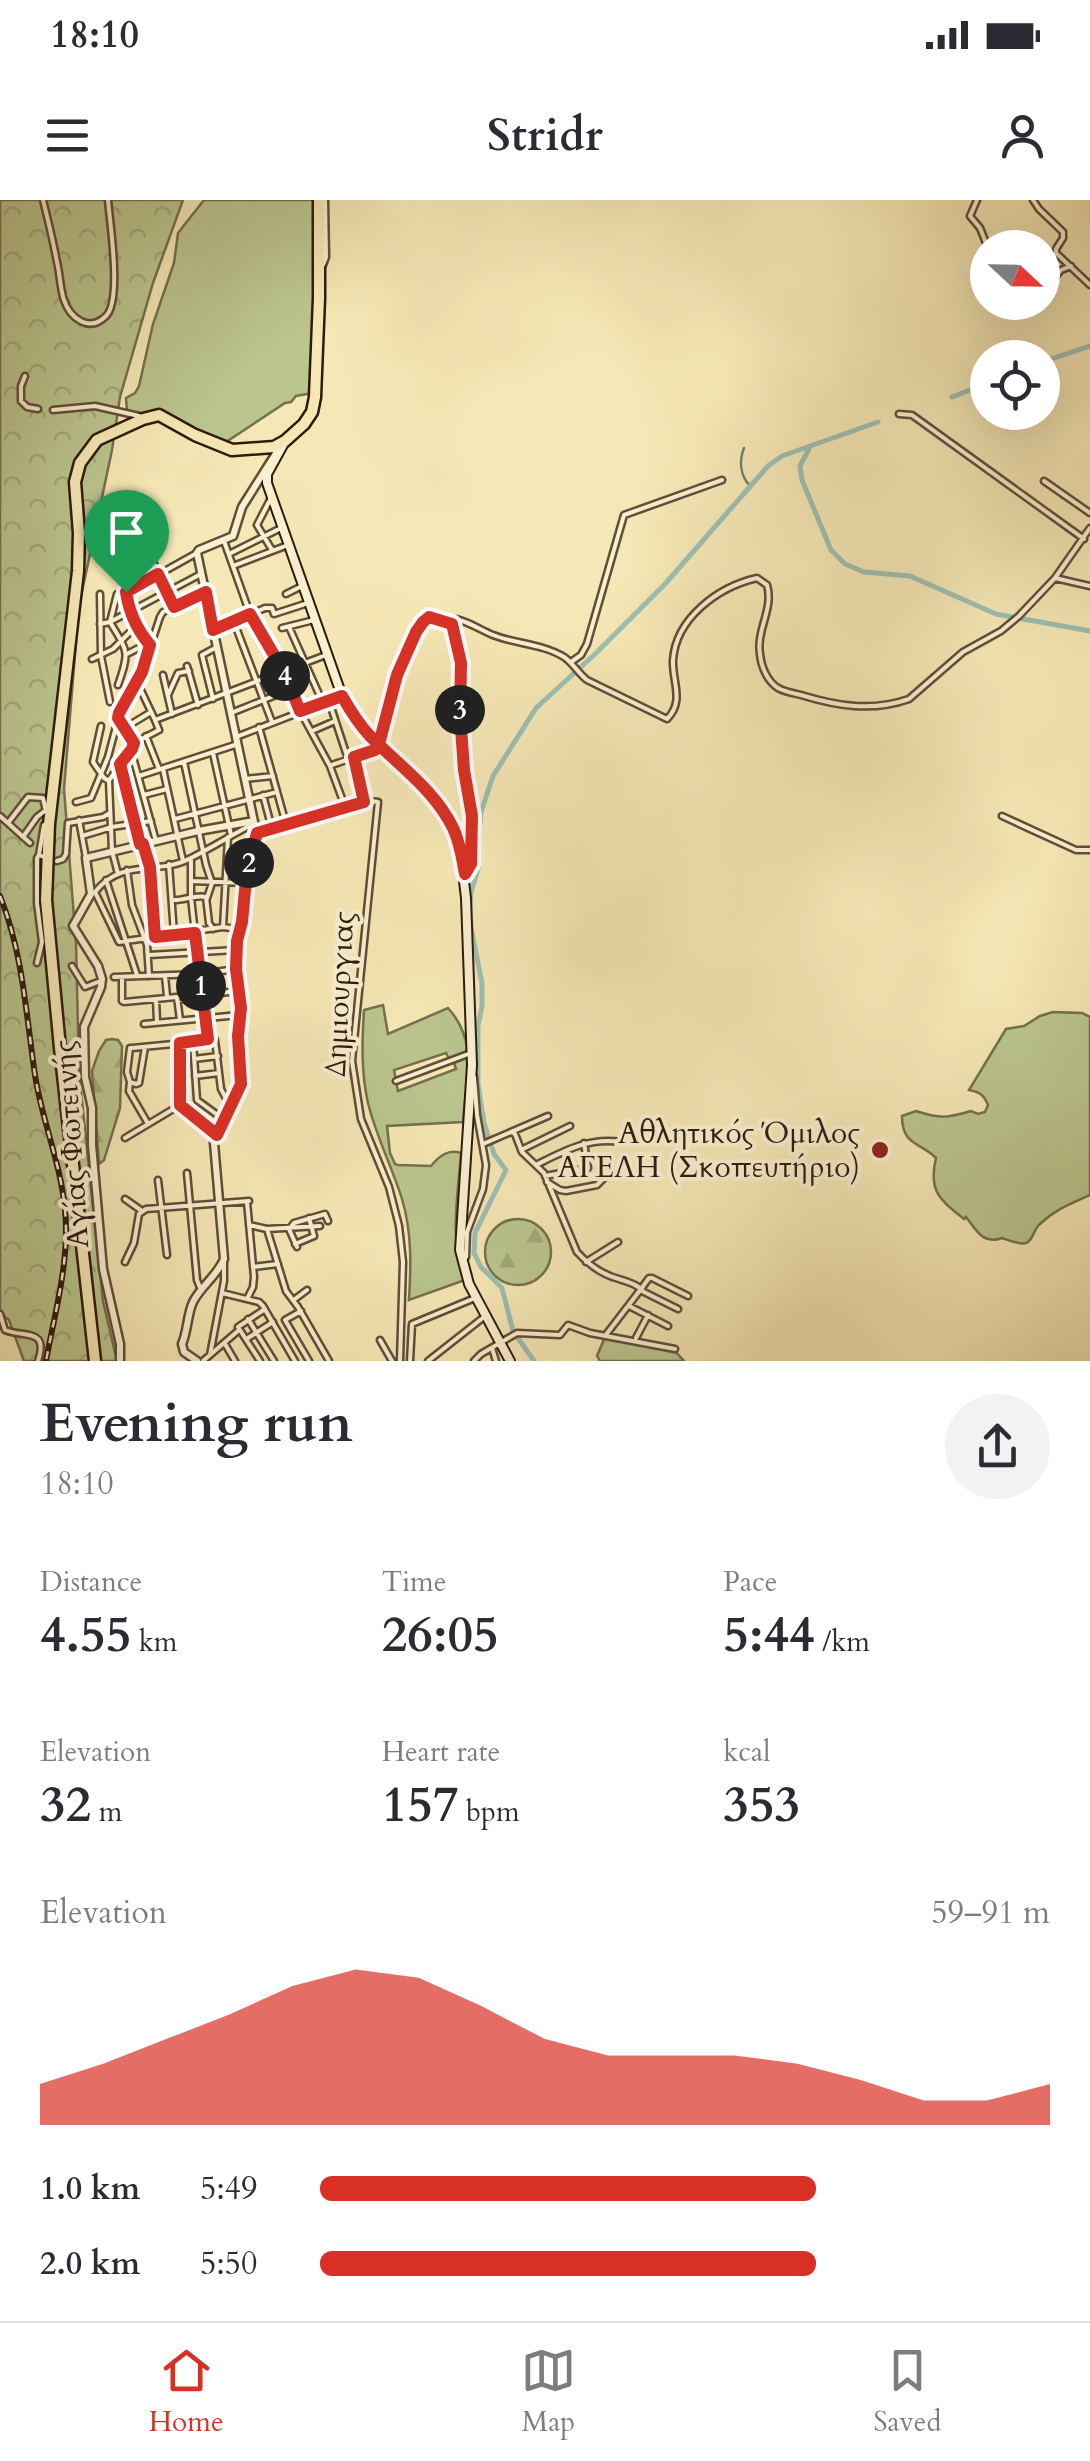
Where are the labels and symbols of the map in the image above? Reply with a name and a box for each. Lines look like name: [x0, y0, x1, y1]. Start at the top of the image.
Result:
north arrow: [970, 230, 1060, 320]
pin: [84, 490, 169, 593]
pin: 4: [260, 651, 310, 701]
pin: 3: [435, 685, 485, 735]
pin: 2: [224, 838, 274, 888]
street label: Δημιουργιας: [315, 910, 364, 1078]
pin: 1: [176, 961, 226, 1011]
street label: Αγίας Φωτεινής: [44, 1038, 99, 1250]
place label: Αθλητικός Όμιλος ΑΓΕΛΗ (Σκοπευτήριο): [558, 1113, 860, 1188]
marker: Αθλητικός Όμιλος ΑΓΕΛΗ (Σκοπευτήριο): [869, 1139, 891, 1161]

